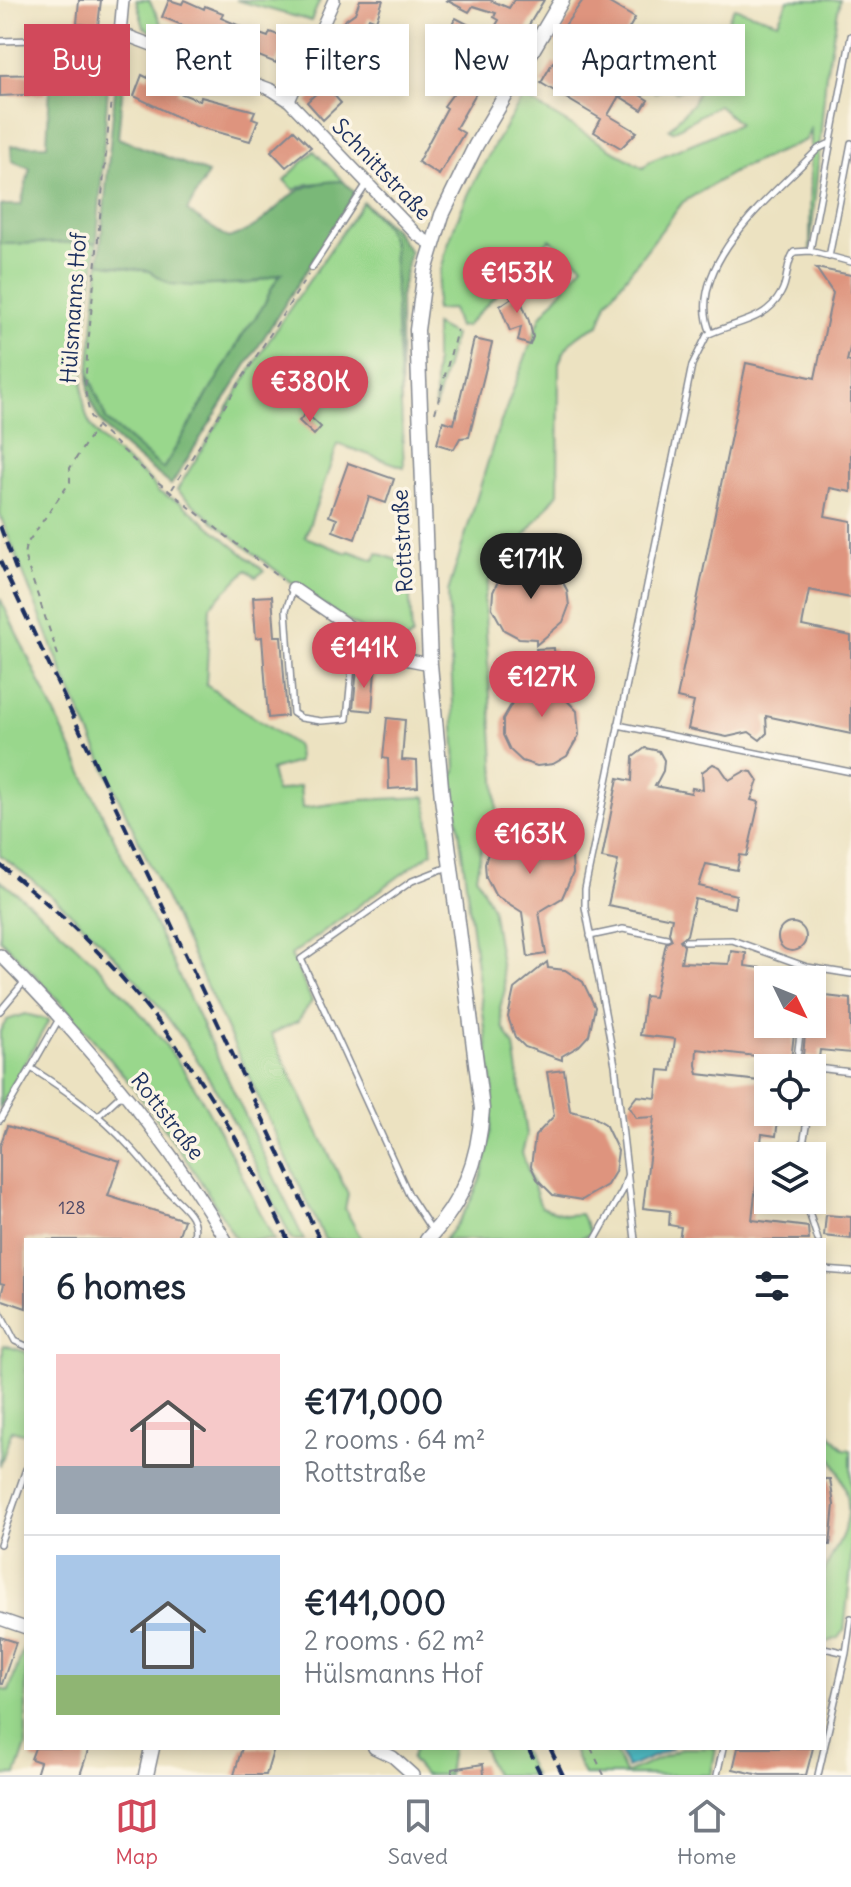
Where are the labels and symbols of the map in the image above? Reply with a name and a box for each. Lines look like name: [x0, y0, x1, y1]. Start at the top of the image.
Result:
street label: Schnittstraße: [326, 112, 438, 226]
street label: Hülsmanns Hof: [54, 231, 92, 384]
pin: €153K: [461, 247, 573, 315]
pin: €380K: [254, 356, 366, 424]
street label: Rottstraße: [385, 489, 419, 593]
pin: €171K: [475, 533, 587, 601]
pin: €141K: [308, 622, 420, 690]
pin: €127K: [486, 651, 598, 719]
pin: €163K: [474, 808, 586, 876]
north arrow: [754, 966, 826, 1038]
street label: Rottstraße: [125, 1067, 211, 1165]
house number: 128: [58, 1196, 86, 1219]

